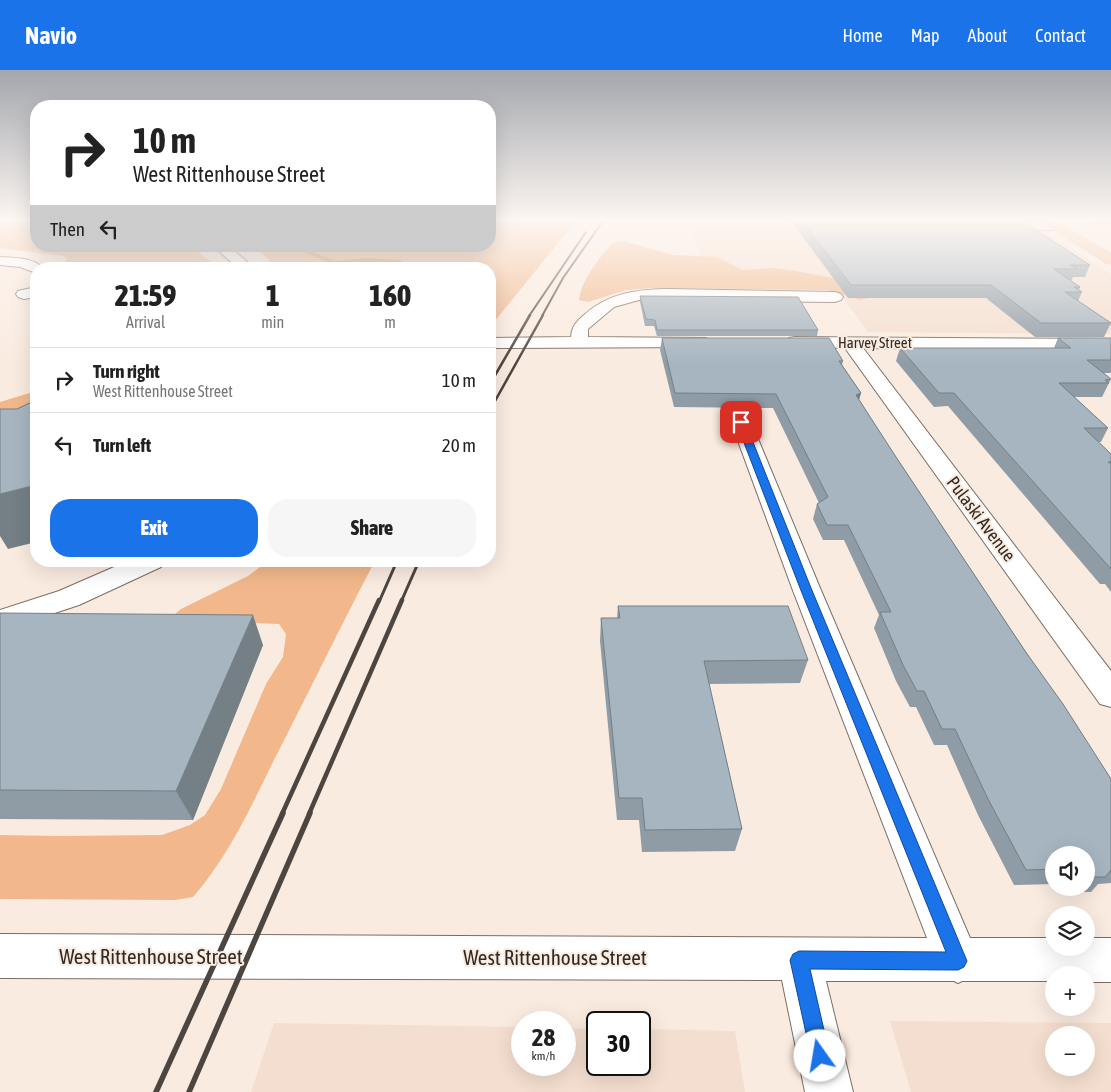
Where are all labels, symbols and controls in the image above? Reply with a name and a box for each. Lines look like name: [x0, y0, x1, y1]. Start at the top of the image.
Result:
text: Navio: [25, 22, 77, 49]
text: Home: [843, 25, 883, 46]
text: Map: [911, 25, 940, 46]
text: About: [968, 25, 1007, 46]
text: Contact: [1035, 25, 1086, 46]
icon: right: [50, 120, 115, 185]
text: 10 m: [133, 120, 196, 160]
text: West Rittenhouse Street: [133, 161, 325, 187]
icon: left: [95, 215, 123, 243]
text: Then: [50, 218, 85, 240]
text: 21:59: [115, 278, 176, 312]
text: 1: [266, 278, 280, 312]
text: 160: [369, 278, 411, 312]
text: Arrival: [126, 313, 165, 331]
text: min: [261, 313, 284, 331]
text: m: [384, 313, 396, 331]
street label: Harvey Street: [838, 334, 912, 351]
text: Turn right: [93, 360, 160, 382]
icon: right: [50, 366, 78, 394]
text: 10 m: [442, 369, 476, 391]
text: West Rittenhouse Street: [93, 382, 233, 400]
pin: [720, 401, 762, 443]
icon: arrive: [727, 408, 755, 436]
icon: left: [50, 431, 78, 459]
text: Turn left: [93, 434, 151, 456]
text: 20 m: [442, 434, 476, 456]
street label: Pulaski Avenue: [943, 472, 1020, 565]
button: Exit: [50, 499, 258, 557]
button: Share: [268, 499, 476, 557]
map controls: [1045, 846, 1095, 1076]
button: sound: [1045, 846, 1095, 896]
button: layers: [1045, 906, 1095, 956]
street label: West Rittenhouse Street: [59, 944, 243, 968]
street label: West Rittenhouse Street: [463, 945, 647, 969]
button: +: [1045, 966, 1095, 1016]
speed limit sign: 30: [586, 1011, 651, 1076]
text: 28: [532, 1023, 555, 1051]
button: −: [1045, 1026, 1095, 1076]
position arrow: [793, 1029, 845, 1081]
text: km/h: [532, 1049, 555, 1063]

